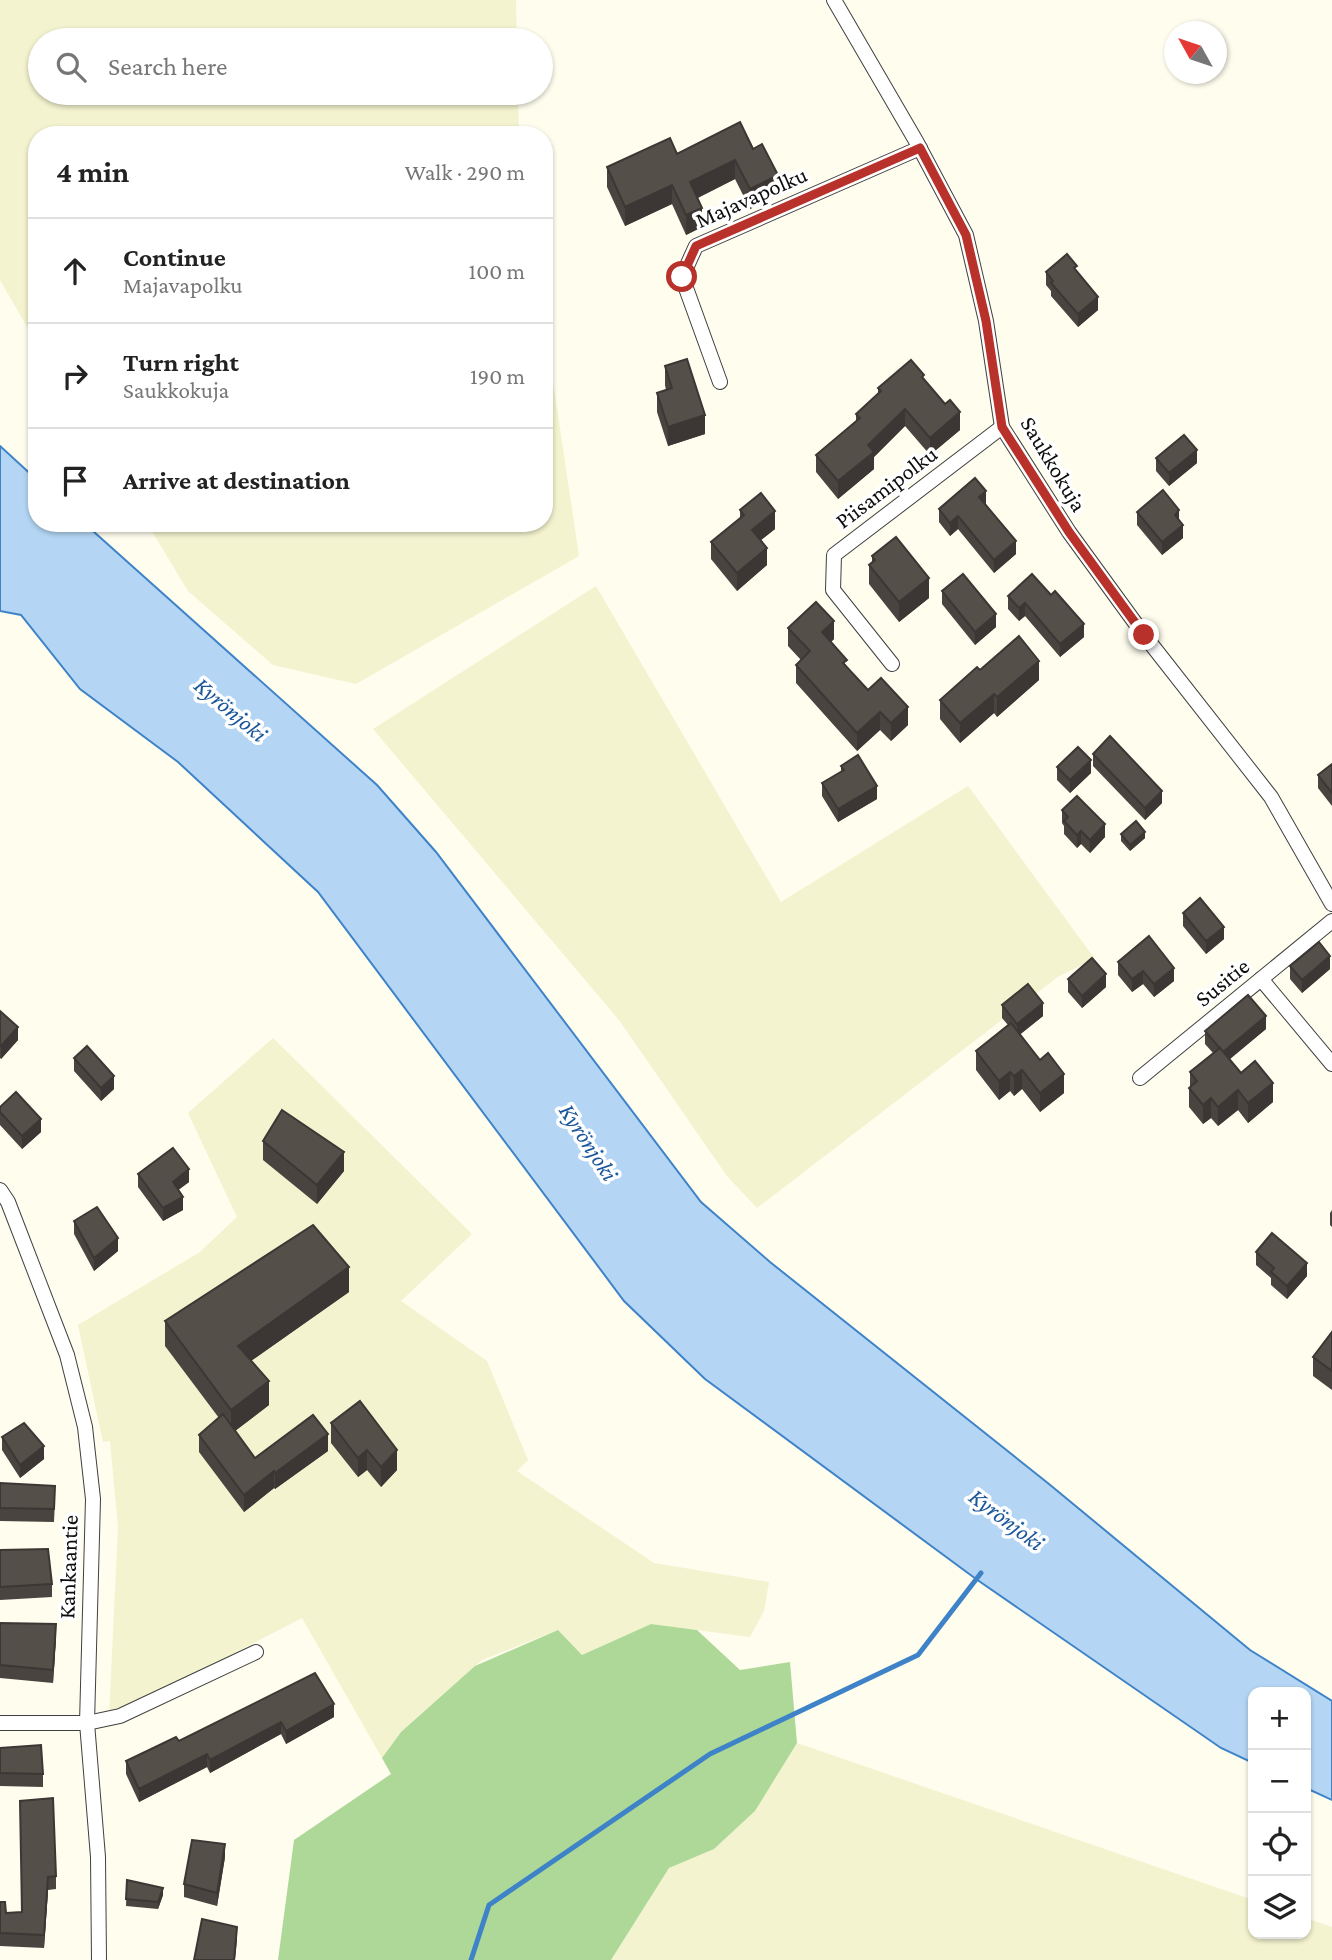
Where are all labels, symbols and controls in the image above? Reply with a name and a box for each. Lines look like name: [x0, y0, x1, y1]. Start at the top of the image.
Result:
north arrow: [1164, 21, 1227, 84]
search box: [28, 28, 553, 105]
icon: search: [52, 48, 90, 86]
text: Search here: [108, 52, 227, 81]
text: 4 min: [56, 155, 129, 188]
text: Walk · 290 m: [405, 159, 525, 185]
street label: Majavapolku: [691, 161, 811, 233]
text: Continue: [123, 243, 226, 272]
icon: ahead: [56, 252, 94, 290]
text: 100 m: [469, 258, 525, 284]
route start: [666, 261, 697, 292]
text: Majavapolku: [123, 272, 243, 298]
text: Turn right: [123, 348, 239, 377]
icon: right: [56, 357, 94, 395]
text: 190 m: [470, 363, 525, 389]
text: Saukkokuja: [123, 377, 229, 403]
street label: Saukkokuja: [1016, 412, 1093, 517]
street label: Piisamipolku: [830, 440, 942, 534]
icon: arrive: [56, 462, 94, 500]
text: Arrive at destination: [123, 466, 350, 495]
route end: [1128, 619, 1159, 650]
water label: Kyrönjoki: [189, 671, 273, 748]
street label: Susitie: [1190, 952, 1254, 1012]
water label: Kyrönjoki: [553, 1098, 624, 1187]
water label: Kyrönjoki: [964, 1482, 1050, 1557]
street label: Kankaantie: [53, 1514, 83, 1620]
map controls: [1248, 1687, 1311, 1939]
button: +: [1248, 1687, 1311, 1750]
button: −: [1248, 1750, 1311, 1813]
button: locate: [1248, 1813, 1311, 1876]
button: layers: [1248, 1876, 1311, 1939]

